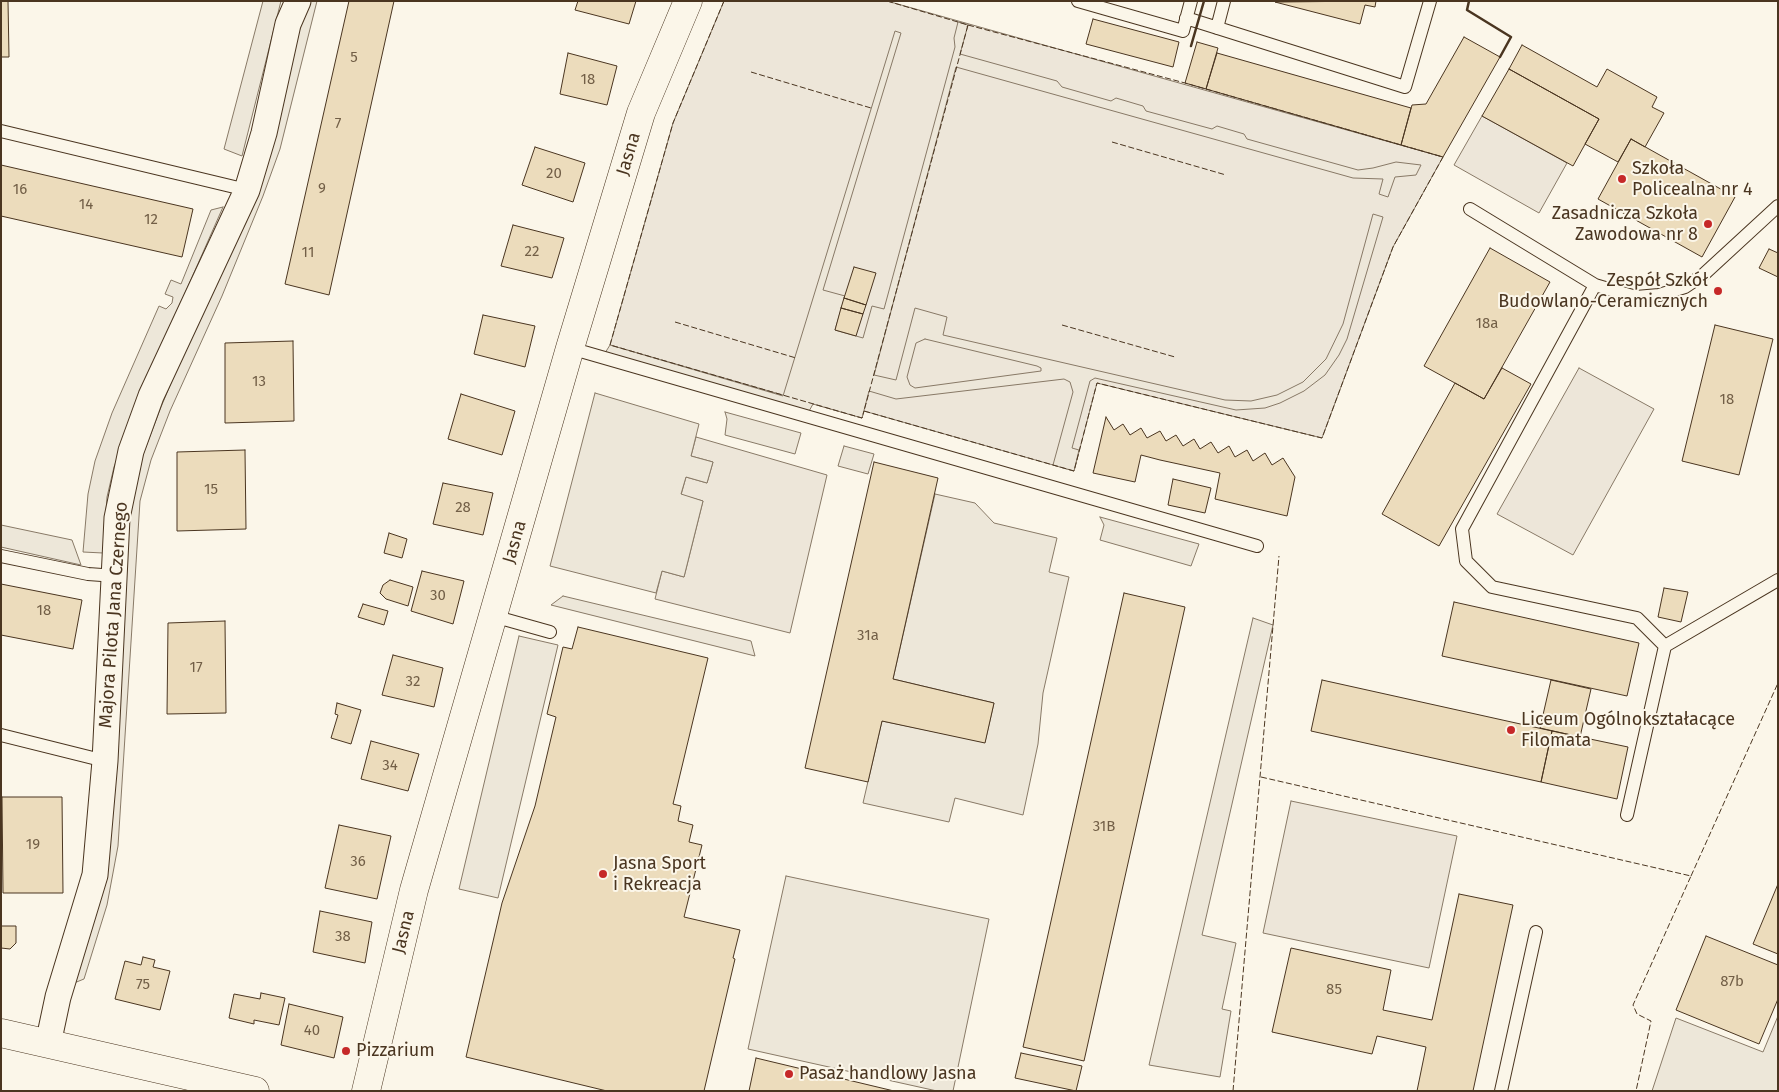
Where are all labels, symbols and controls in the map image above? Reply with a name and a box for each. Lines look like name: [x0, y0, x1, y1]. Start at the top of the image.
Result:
house number: 5: [350, 49, 358, 67]
house number: 18: [581, 71, 595, 89]
house number: 7: [335, 115, 341, 133]
street label: Jasna: [612, 130, 646, 178]
place label: Szkoła Policealna nr 4: [1632, 158, 1752, 200]
house number: 20: [546, 165, 562, 183]
marker: Szkoła Policealna nr 4: [1616, 173, 1628, 185]
house number: 9: [318, 180, 326, 198]
house number: 16: [13, 181, 27, 199]
house number: 14: [79, 196, 93, 214]
place label: Zasadnicza Szkoła Zawodowa nr 8: [1552, 203, 1698, 245]
house number: 12: [144, 211, 158, 229]
marker: Zasadnicza Szkoła Zawodowa nr 8: [1702, 218, 1714, 230]
house number: 22: [525, 243, 539, 261]
house number: 11: [302, 244, 314, 262]
place label: Zespół Szkół Budowlano-Ceramicznych: [1498, 270, 1708, 312]
marker: Zespół Szkół Budowlano-Ceramicznych: [1712, 285, 1724, 297]
house number: 18a: [1476, 315, 1498, 333]
house number: 13: [252, 373, 266, 391]
house number: 18: [1720, 391, 1734, 409]
house number: 15: [204, 481, 218, 499]
house number: 28: [455, 499, 471, 517]
street label: Majora Pilota Jana Czernego: [95, 501, 133, 729]
street label: Jasna: [499, 518, 531, 566]
house number: 30: [430, 587, 446, 605]
house number: 18: [37, 602, 51, 620]
house number: 31a: [857, 627, 879, 645]
house number: 17: [189, 659, 203, 677]
house number: 32: [406, 673, 420, 691]
place label: Liceum Ogólnokształacące Filomata: [1521, 709, 1735, 752]
marker: Liceum Ogólnokształacące Filomata: [1505, 724, 1517, 736]
house number: 34: [382, 757, 398, 775]
house number: 31B: [1093, 818, 1115, 836]
house number: 19: [26, 836, 40, 854]
house number: 36: [350, 853, 366, 871]
place label: Jasna Sport i Rekreacja: [613, 853, 706, 896]
marker: Jasna Sport i Rekreacja: [597, 868, 609, 880]
street label: Jasna: [388, 908, 420, 956]
house number: 38: [335, 928, 351, 946]
house number: 87b: [1720, 973, 1744, 991]
house number: 75: [136, 976, 150, 994]
house number: 85: [1326, 981, 1342, 999]
house number: 40: [304, 1022, 320, 1040]
place label: Pizzarium: [356, 1040, 435, 1062]
marker: Pizzarium: [340, 1045, 352, 1057]
place label: Pasaż handlowy Jasna: [799, 1063, 976, 1085]
marker: Pasaż handlowy Jasna: [783, 1068, 795, 1080]

